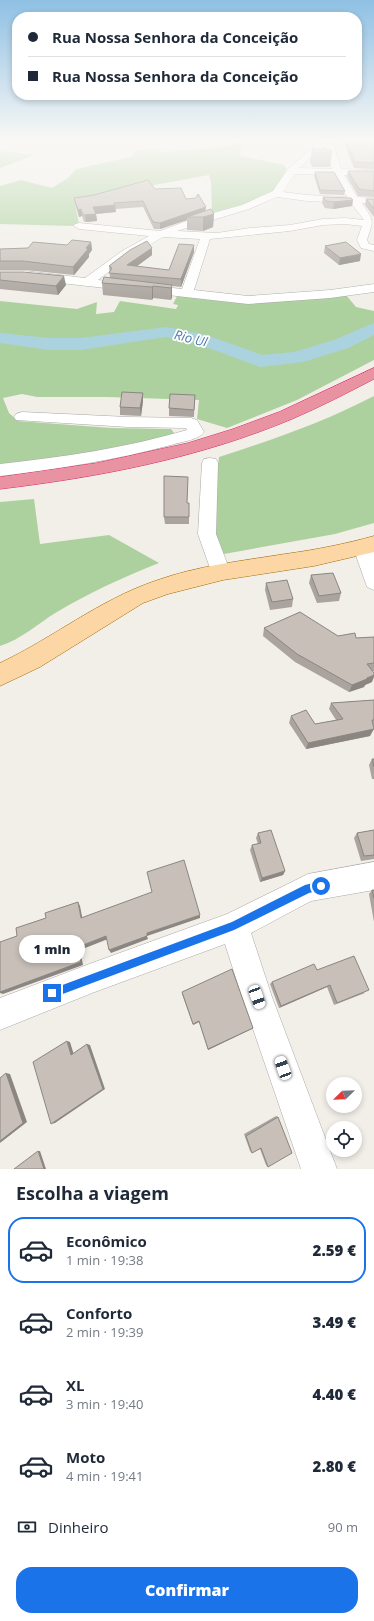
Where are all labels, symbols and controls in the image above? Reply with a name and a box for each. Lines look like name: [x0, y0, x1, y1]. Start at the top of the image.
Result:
text: Rua Nossa Senhora da Conceição: [52, 27, 298, 47]
text: Rua Nossa Senhora da Conceição: [52, 66, 298, 86]
water label: Rio Ul: [173, 325, 210, 351]
route start: [312, 877, 330, 895]
callout: 1 min: [19, 935, 85, 963]
text: 1 min: [34, 940, 70, 958]
route end: [43, 984, 61, 1002]
car: [247, 984, 267, 1010]
car: [273, 1055, 293, 1081]
north arrow: [326, 1077, 362, 1113]
map controls: [326, 1077, 362, 1157]
button: locate: [326, 1121, 362, 1157]
text: Escolha a viagem: [16, 1181, 169, 1205]
text: Econômico: [66, 1231, 147, 1251]
icon: car: [18, 1232, 54, 1268]
text: 2.59 €: [313, 1240, 356, 1260]
text: 1 min · 19:38: [66, 1251, 143, 1269]
text: Conforto: [66, 1303, 132, 1323]
icon: car: [18, 1304, 54, 1340]
text: 3.49 €: [313, 1312, 356, 1332]
text: 2 min · 19:39: [66, 1323, 143, 1341]
text: XL: [66, 1375, 84, 1395]
icon: car: [18, 1376, 54, 1412]
text: 4.40 €: [313, 1384, 356, 1404]
text: 3 min · 19:40: [66, 1395, 143, 1413]
text: Moto: [66, 1447, 105, 1467]
icon: car: [18, 1448, 54, 1484]
text: 2.80 €: [313, 1456, 356, 1476]
text: 4 min · 19:41: [66, 1467, 143, 1485]
icon: cash: [16, 1516, 38, 1538]
text: Dinheiro: [48, 1517, 108, 1537]
text: 90 m: [328, 1518, 358, 1536]
button: Confirmar: [16, 1567, 358, 1613]

